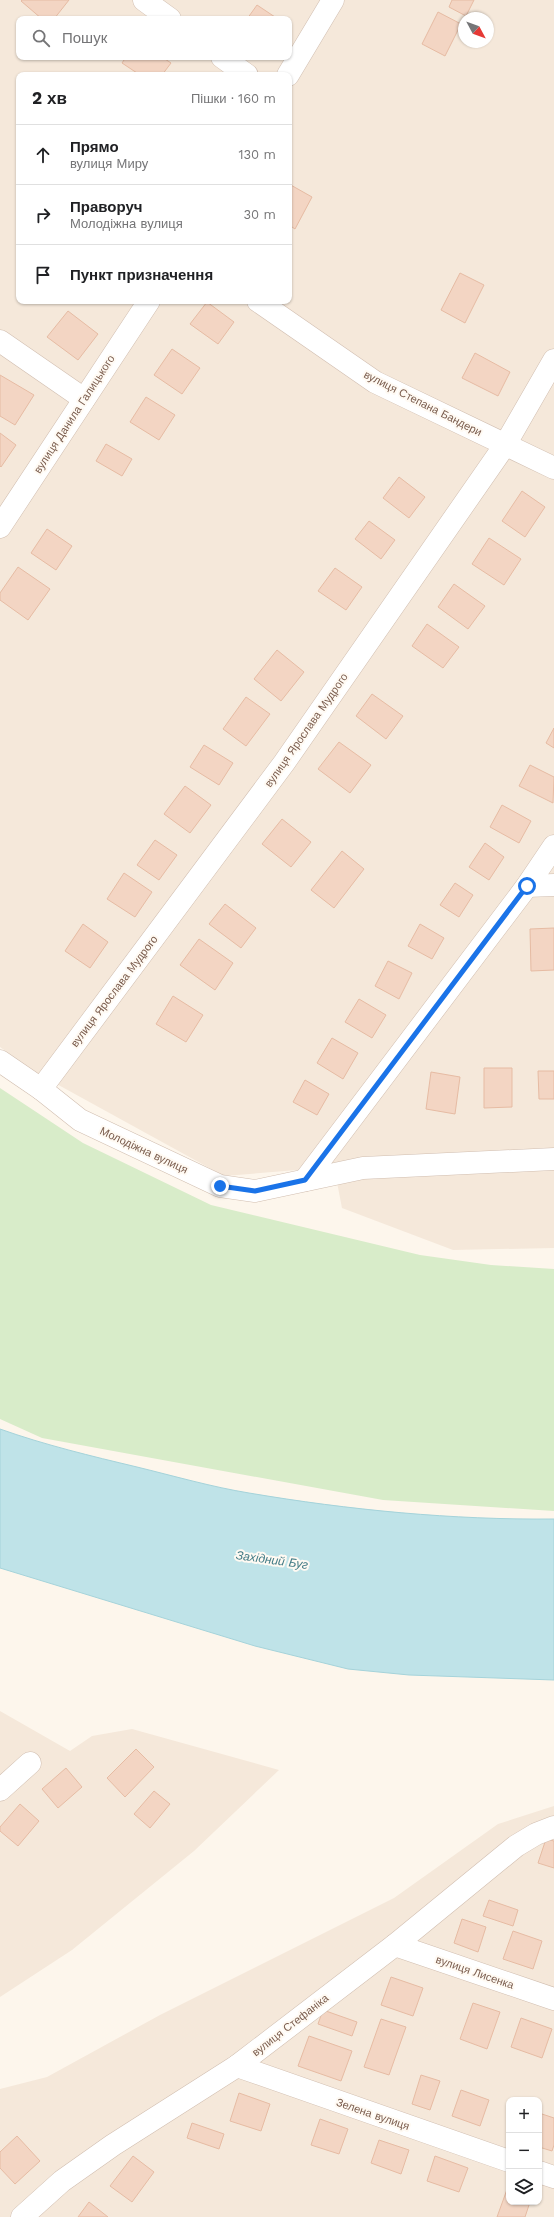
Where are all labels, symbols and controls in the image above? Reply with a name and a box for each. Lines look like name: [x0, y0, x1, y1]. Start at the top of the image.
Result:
north arrow: [458, 12, 494, 48]
search box: [16, 16, 292, 60]
icon: search: [30, 27, 52, 49]
text: Пошук: [62, 29, 107, 47]
text: 2 хв: [32, 88, 67, 108]
text: Пішки · 160 m: [191, 91, 276, 106]
text: Прямо: [70, 138, 119, 156]
icon: ahead: [32, 144, 54, 166]
text: 130 m: [238, 147, 276, 162]
text: вулиця Миру: [70, 156, 148, 171]
text: Праворуч: [70, 198, 143, 216]
icon: right: [32, 204, 54, 226]
text: 30 m: [244, 207, 276, 222]
text: Молодіжна вулиця: [70, 216, 183, 231]
icon: arrive: [32, 264, 54, 286]
text: Пункт призначення: [70, 266, 213, 284]
street label: вулиця Данила Галицького: [31, 353, 118, 476]
street label: вулиця Степана Бандери: [362, 368, 484, 439]
street label: вулиця Ярослава Мудрого: [262, 671, 351, 790]
route start: [518, 877, 536, 895]
street label: вулиця Ярослава Мудрого: [68, 933, 161, 1050]
street label: Молодіжна вулиця: [98, 1124, 190, 1177]
route end: [211, 1177, 229, 1195]
water label: Західний Буг: [235, 1548, 309, 1572]
street label: вулиця Лисенка: [434, 1953, 516, 1992]
street label: вулиця Стефаніка: [250, 1991, 332, 2059]
street label: Зелена вулиця: [335, 2096, 411, 2133]
map controls: [506, 2097, 542, 2205]
button: +: [506, 2097, 542, 2133]
button: −: [506, 2133, 542, 2169]
button: layers: [506, 2169, 542, 2205]

